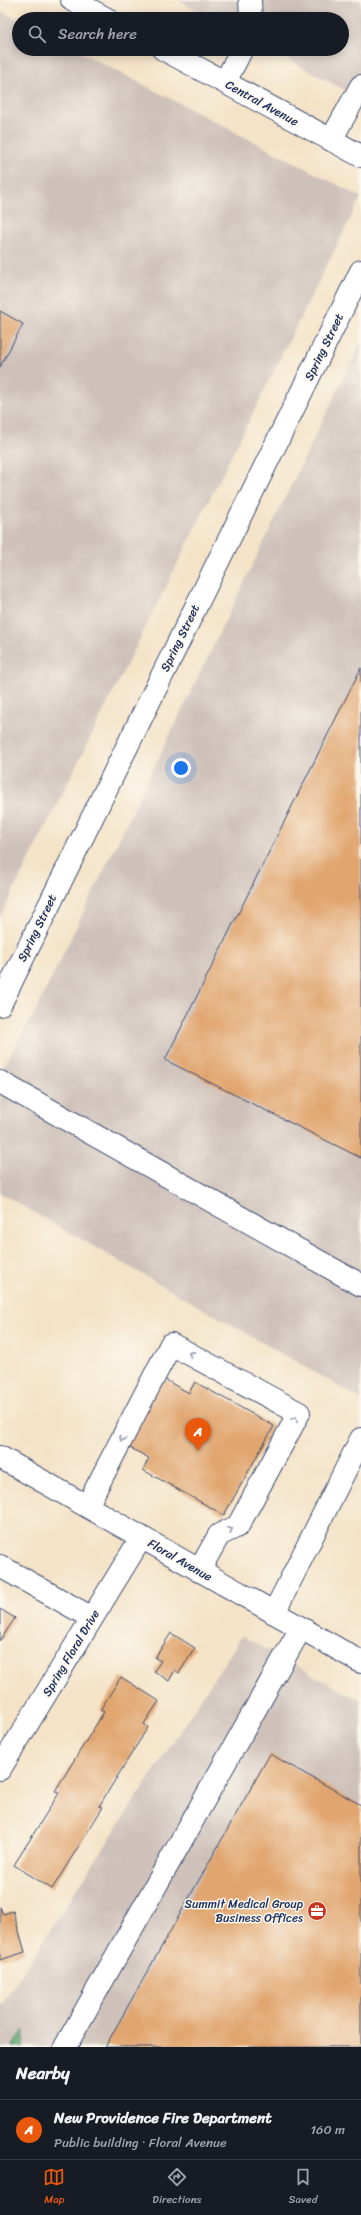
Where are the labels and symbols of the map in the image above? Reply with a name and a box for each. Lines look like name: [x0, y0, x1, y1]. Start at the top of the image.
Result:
street label: Central Avenue: [221, 74, 303, 132]
street label: Spring Street: [298, 309, 350, 385]
street label: Spring Street: [154, 600, 206, 676]
your location: [171, 758, 191, 778]
street label: Spring Street: [11, 890, 63, 966]
one-way arrow: [188, 1352, 195, 1359]
one-way arrow: [291, 1416, 298, 1423]
pin: A: [185, 1418, 211, 1451]
one-way arrow: [119, 1435, 126, 1443]
one-way arrow: [226, 1527, 233, 1535]
street label: Floral Avenue: [143, 1533, 217, 1587]
street label: Spring Floral Drive: [36, 1605, 106, 1701]
place label: Summit Medical Group Business Offices: [184, 1893, 304, 1929]
office icon: Summit Medical Group Business Offices: [306, 1900, 328, 1922]

